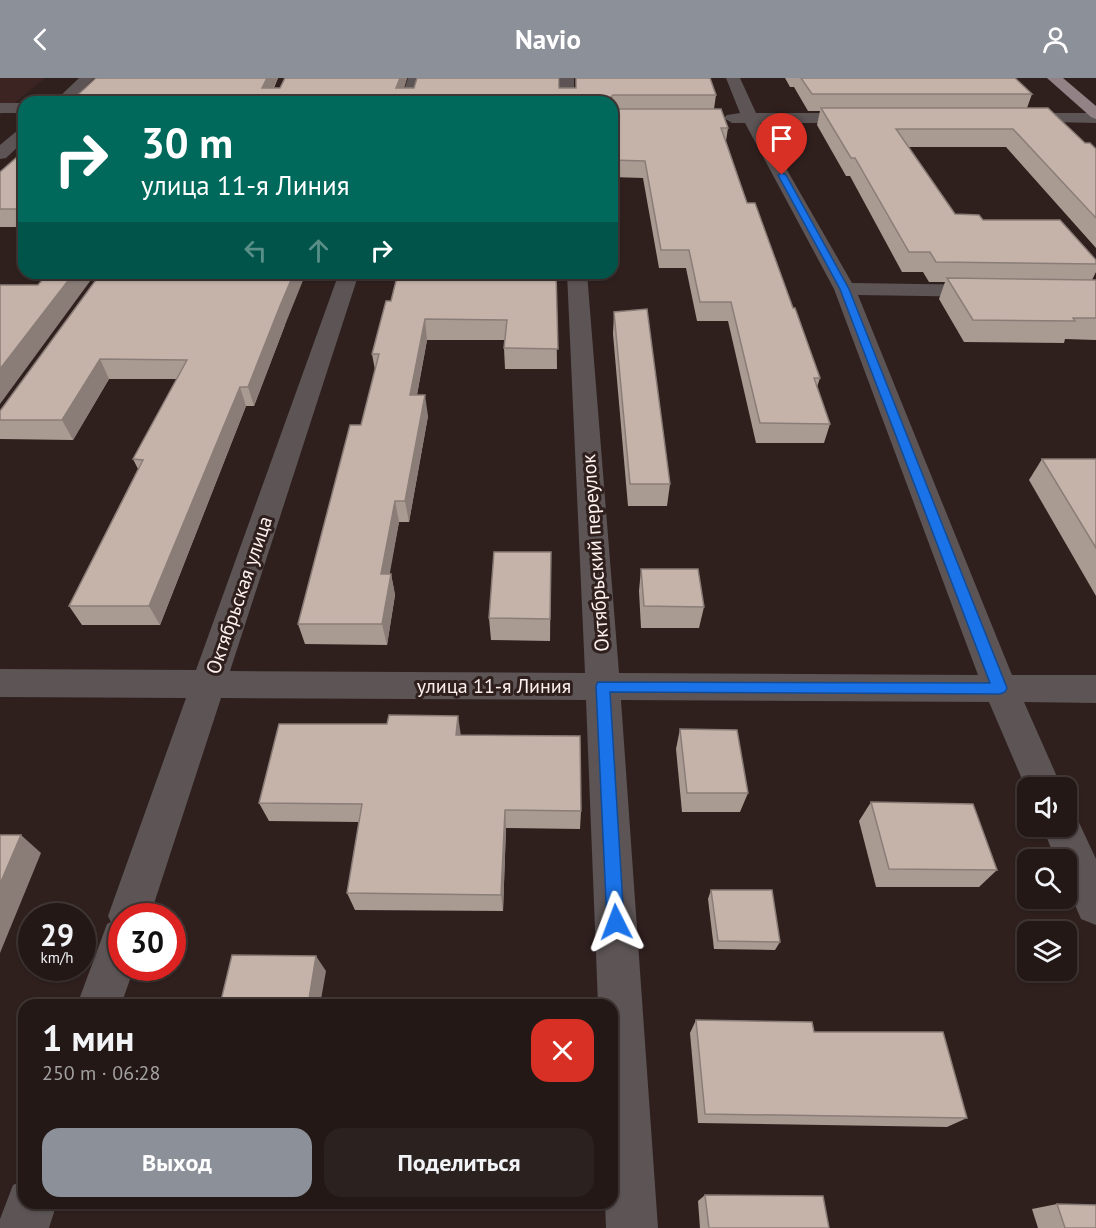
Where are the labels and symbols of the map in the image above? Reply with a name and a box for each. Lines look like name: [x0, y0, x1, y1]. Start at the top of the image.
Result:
pin: [756, 113, 807, 175]
street label: Октябрьский переулок: [575, 453, 615, 653]
street label: Октябрьская улица: [200, 513, 278, 677]
street label: улица 11-я Линия: [417, 673, 571, 699]
position arrow: [584, 890, 648, 954]
speed limit sign: 30: [108, 903, 186, 981]

